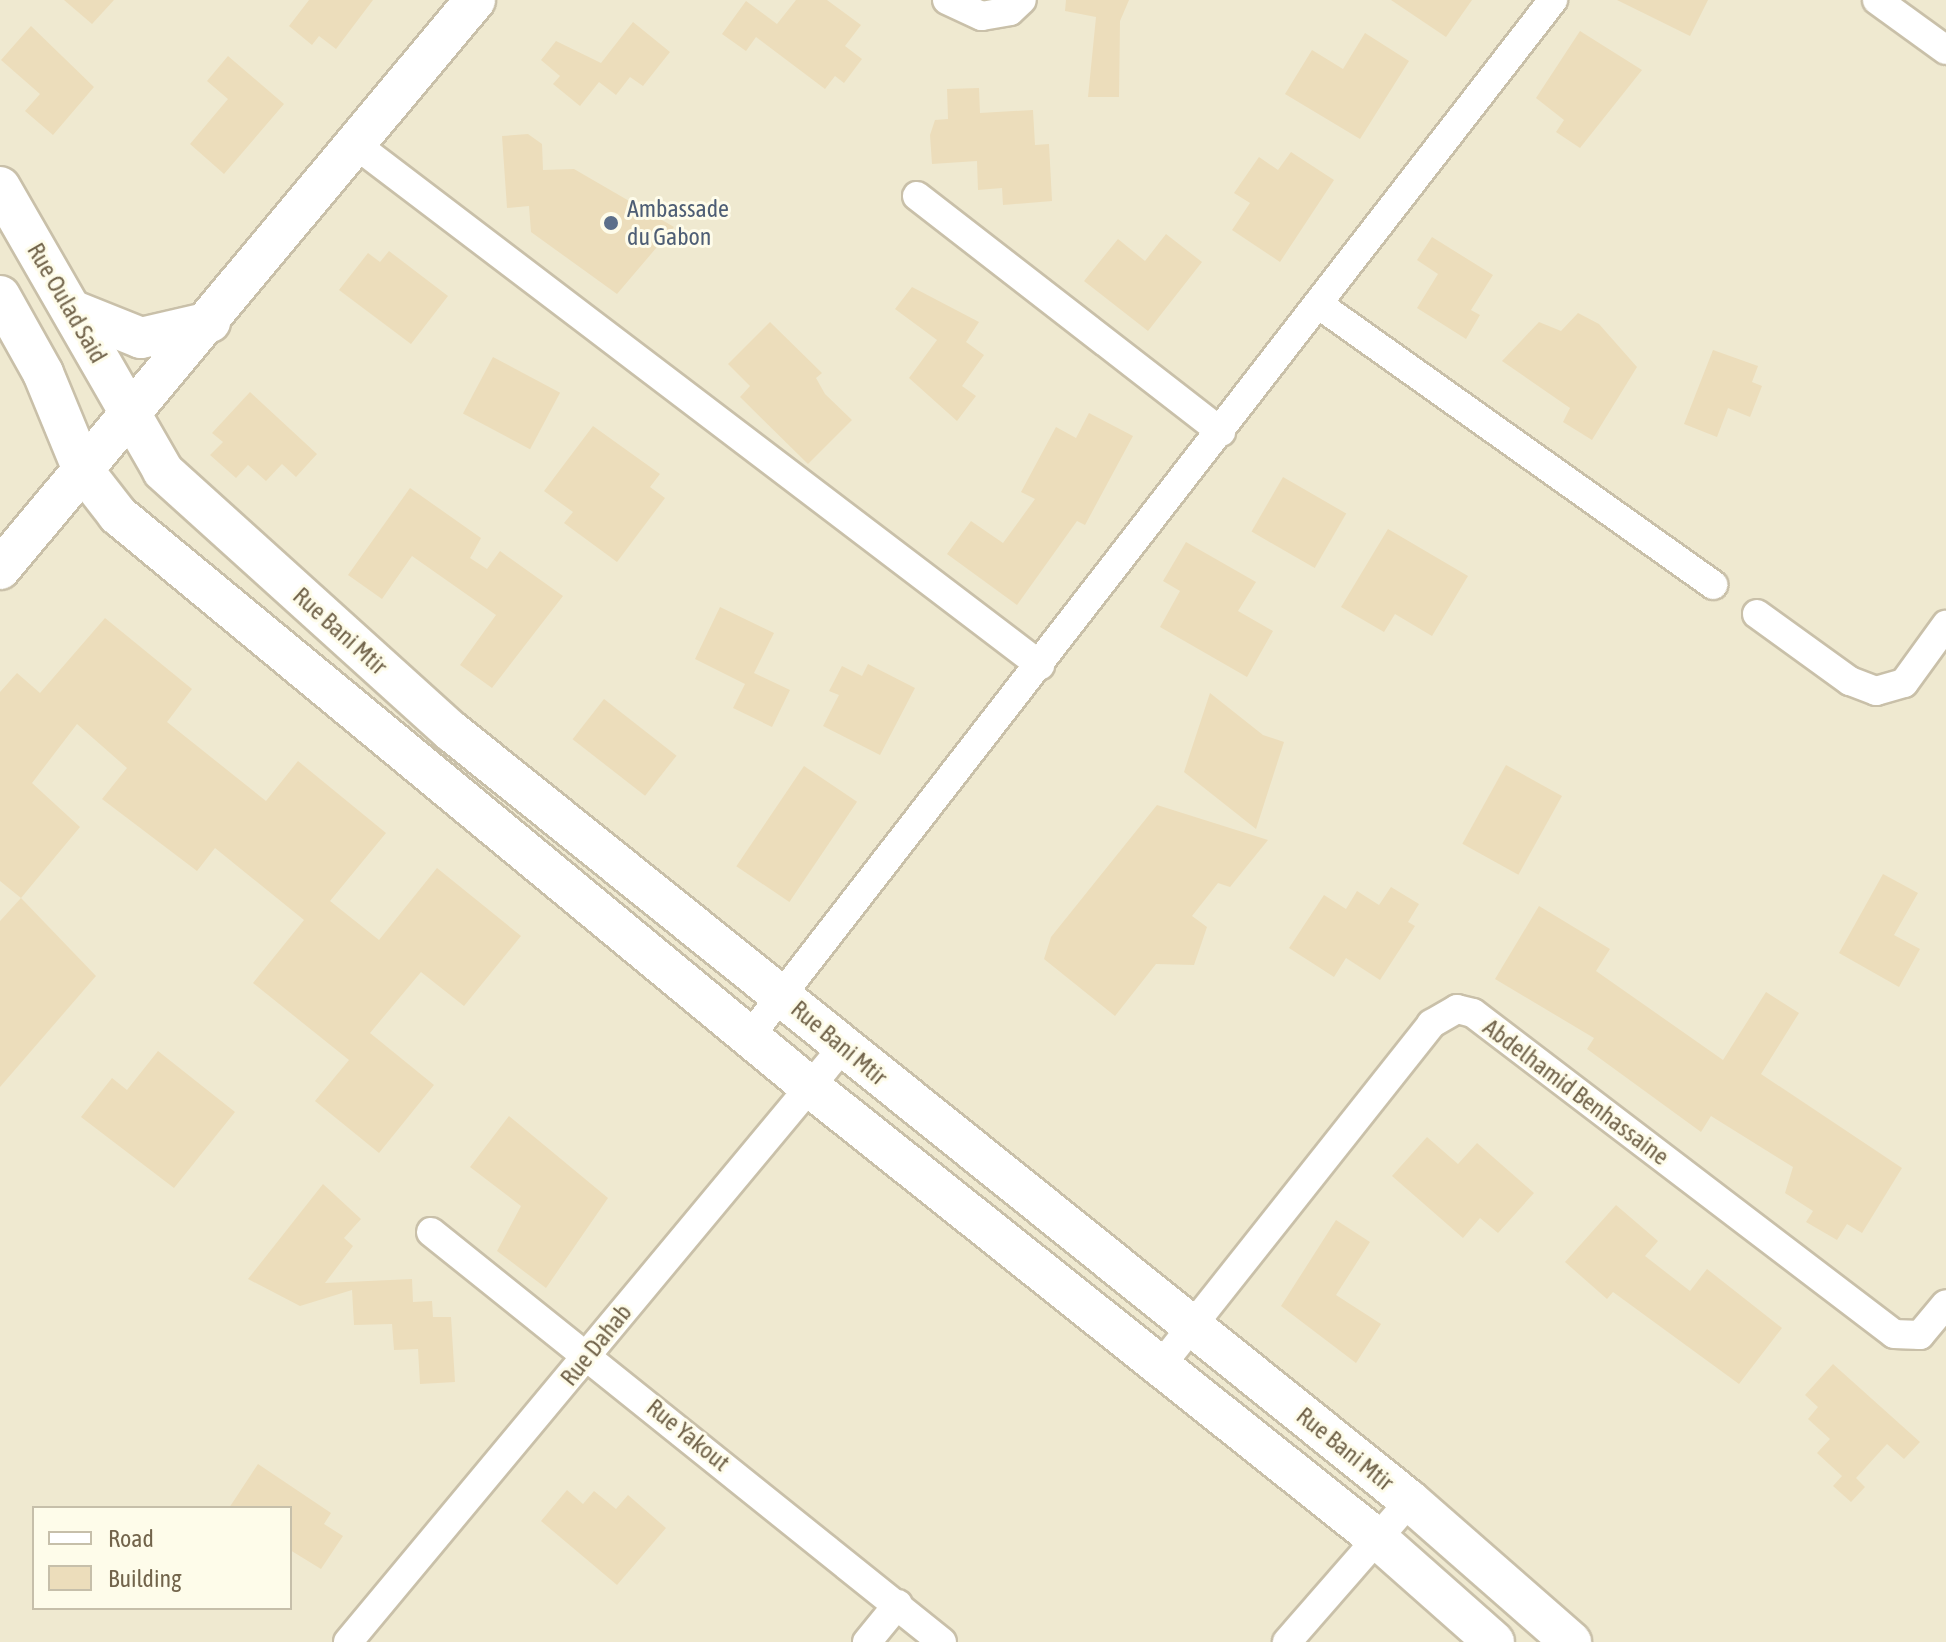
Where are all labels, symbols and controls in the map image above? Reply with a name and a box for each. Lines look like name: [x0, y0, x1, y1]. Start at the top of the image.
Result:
place label: Ambassade du Gabon: [627, 195, 729, 251]
marker: Ambassade du Gabon: [602, 214, 620, 232]
street label: Rue Oulad Said: [21, 238, 113, 368]
street label: Rue Bani Mtir: [287, 581, 393, 681]
street label: Rue Bani Mtir: [785, 995, 893, 1091]
street label: Abdelhamid Benhassaine: [1478, 1013, 1674, 1171]
street label: Rue Dahab: [554, 1298, 638, 1392]
street label: Rue Yakout: [641, 1393, 735, 1477]
street label: Rue Bani Mtir: [1291, 1401, 1399, 1497]
legend: [32, 1506, 292, 1610]
text: Road: [108, 1525, 154, 1552]
text: Building: [108, 1565, 181, 1592]

